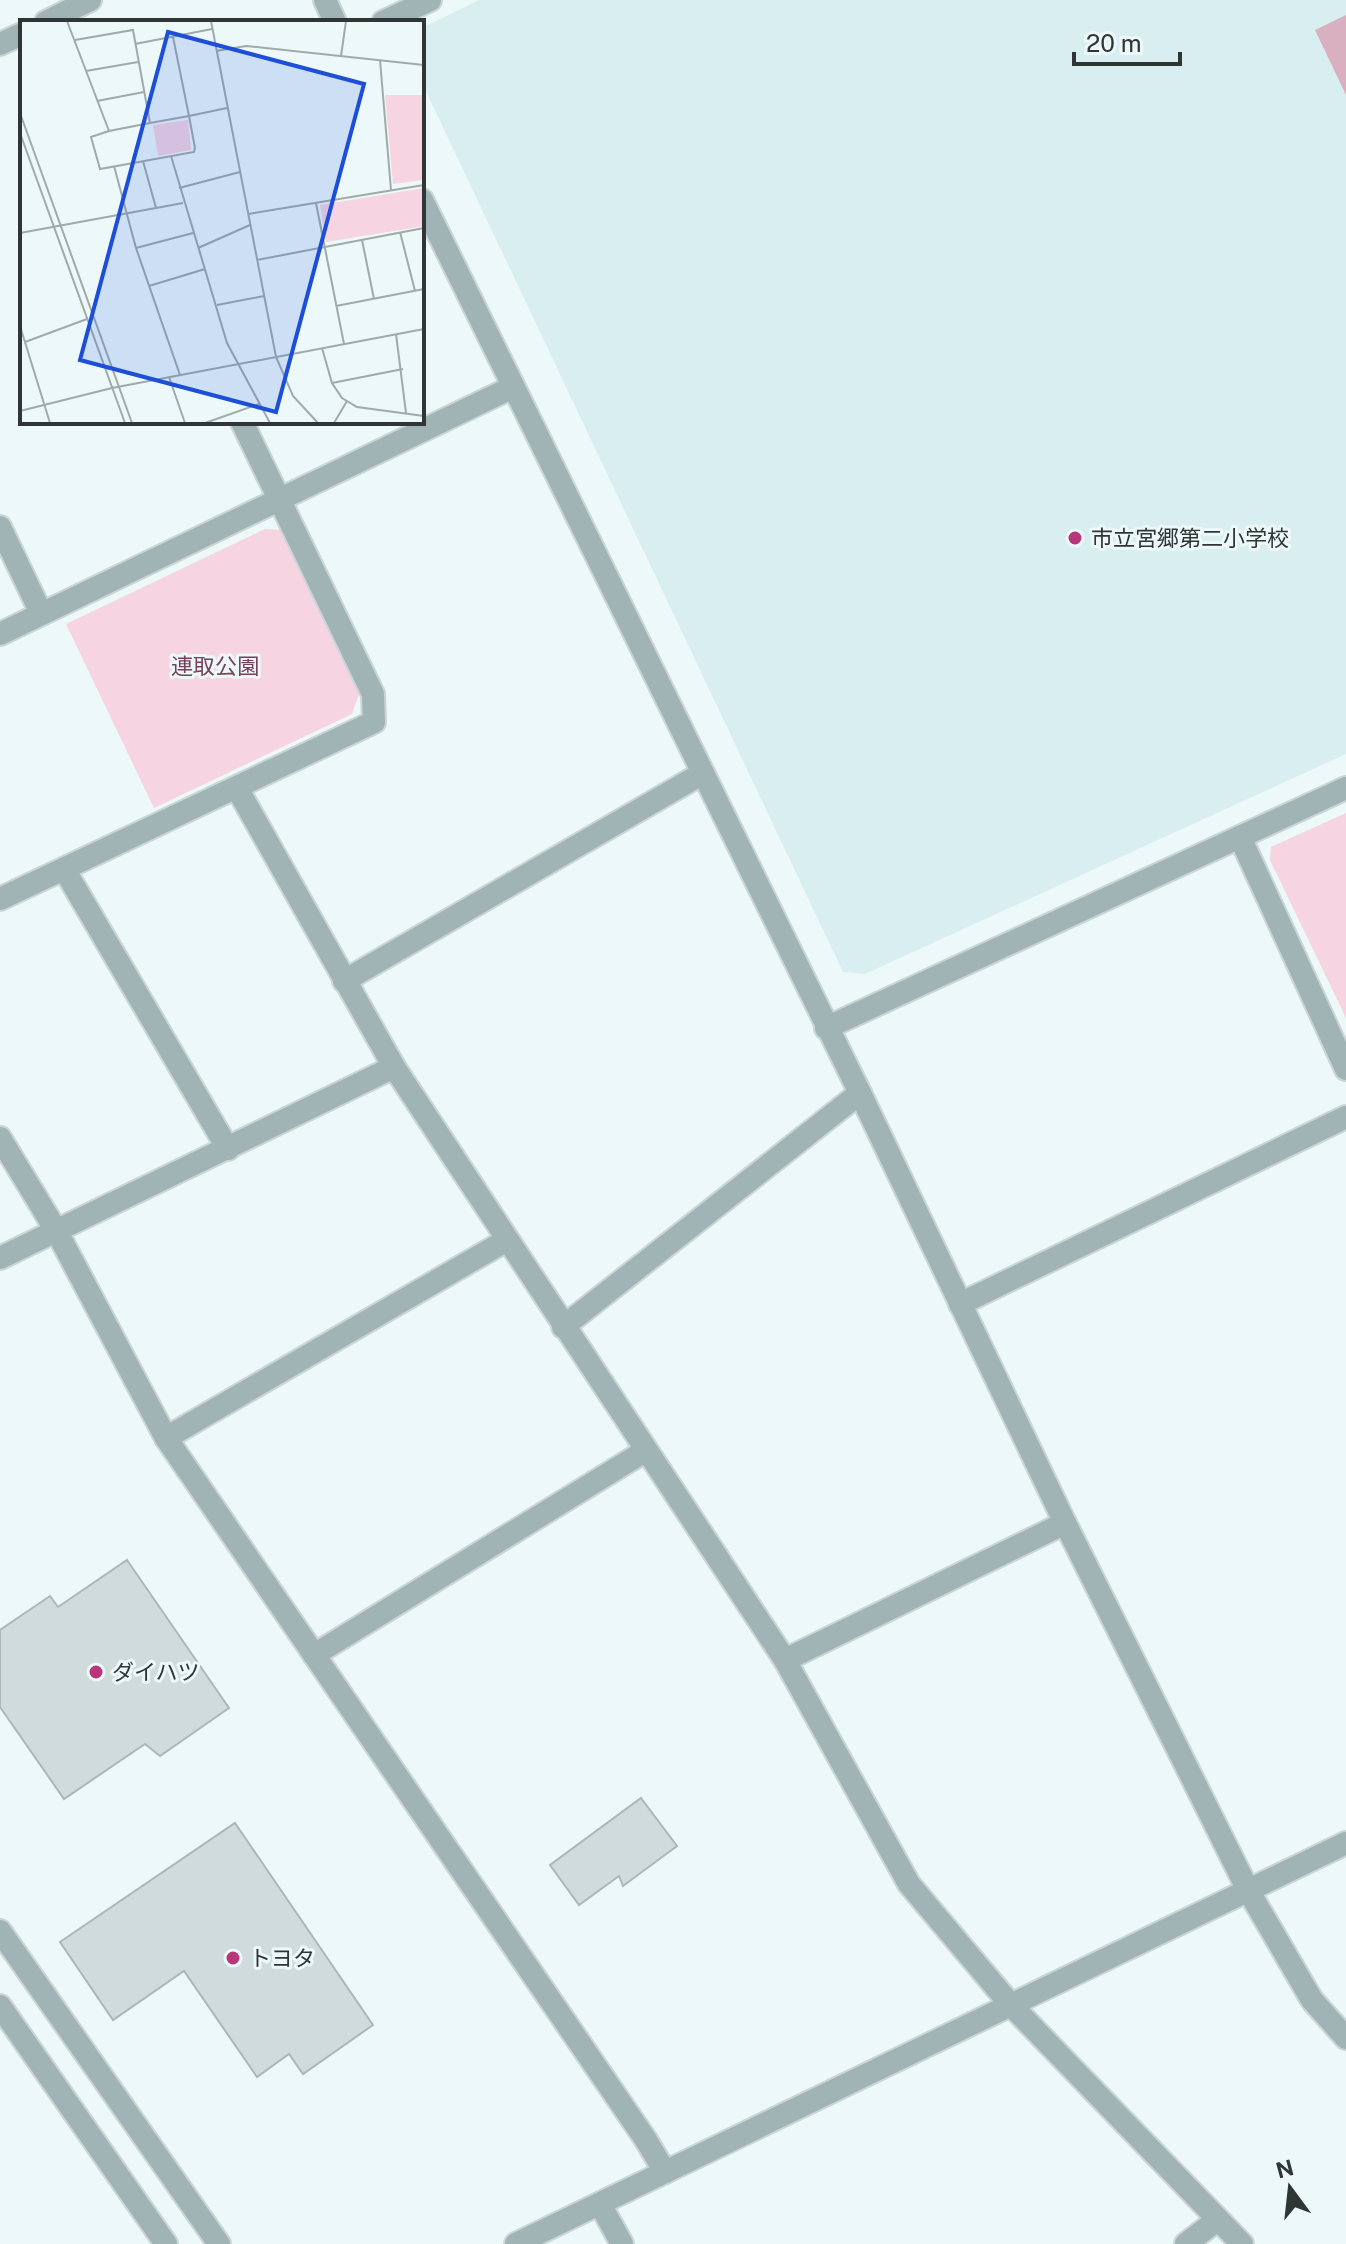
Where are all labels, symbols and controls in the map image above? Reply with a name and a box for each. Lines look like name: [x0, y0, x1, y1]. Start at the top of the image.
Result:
scale bar: [1074, 16, 1180, 66]
inset map: [20, 20, 424, 424]
text: 20 m: [1086, 29, 1142, 57]
place label: 市立宮郷第二小学校: [1091, 525, 1289, 551]
marker: 市立宮郷第二小学校: [1066, 529, 1084, 547]
park label: 連取公園: [171, 653, 259, 679]
place label: ダイハツ: [112, 1659, 200, 1685]
marker: ダイハツ: [87, 1663, 105, 1681]
place label: トヨタ: [249, 1945, 315, 1971]
marker: トヨタ: [224, 1949, 242, 1967]
north arrow: [1250, 2148, 1330, 2228]
text: N: [1273, 2154, 1297, 2183]

